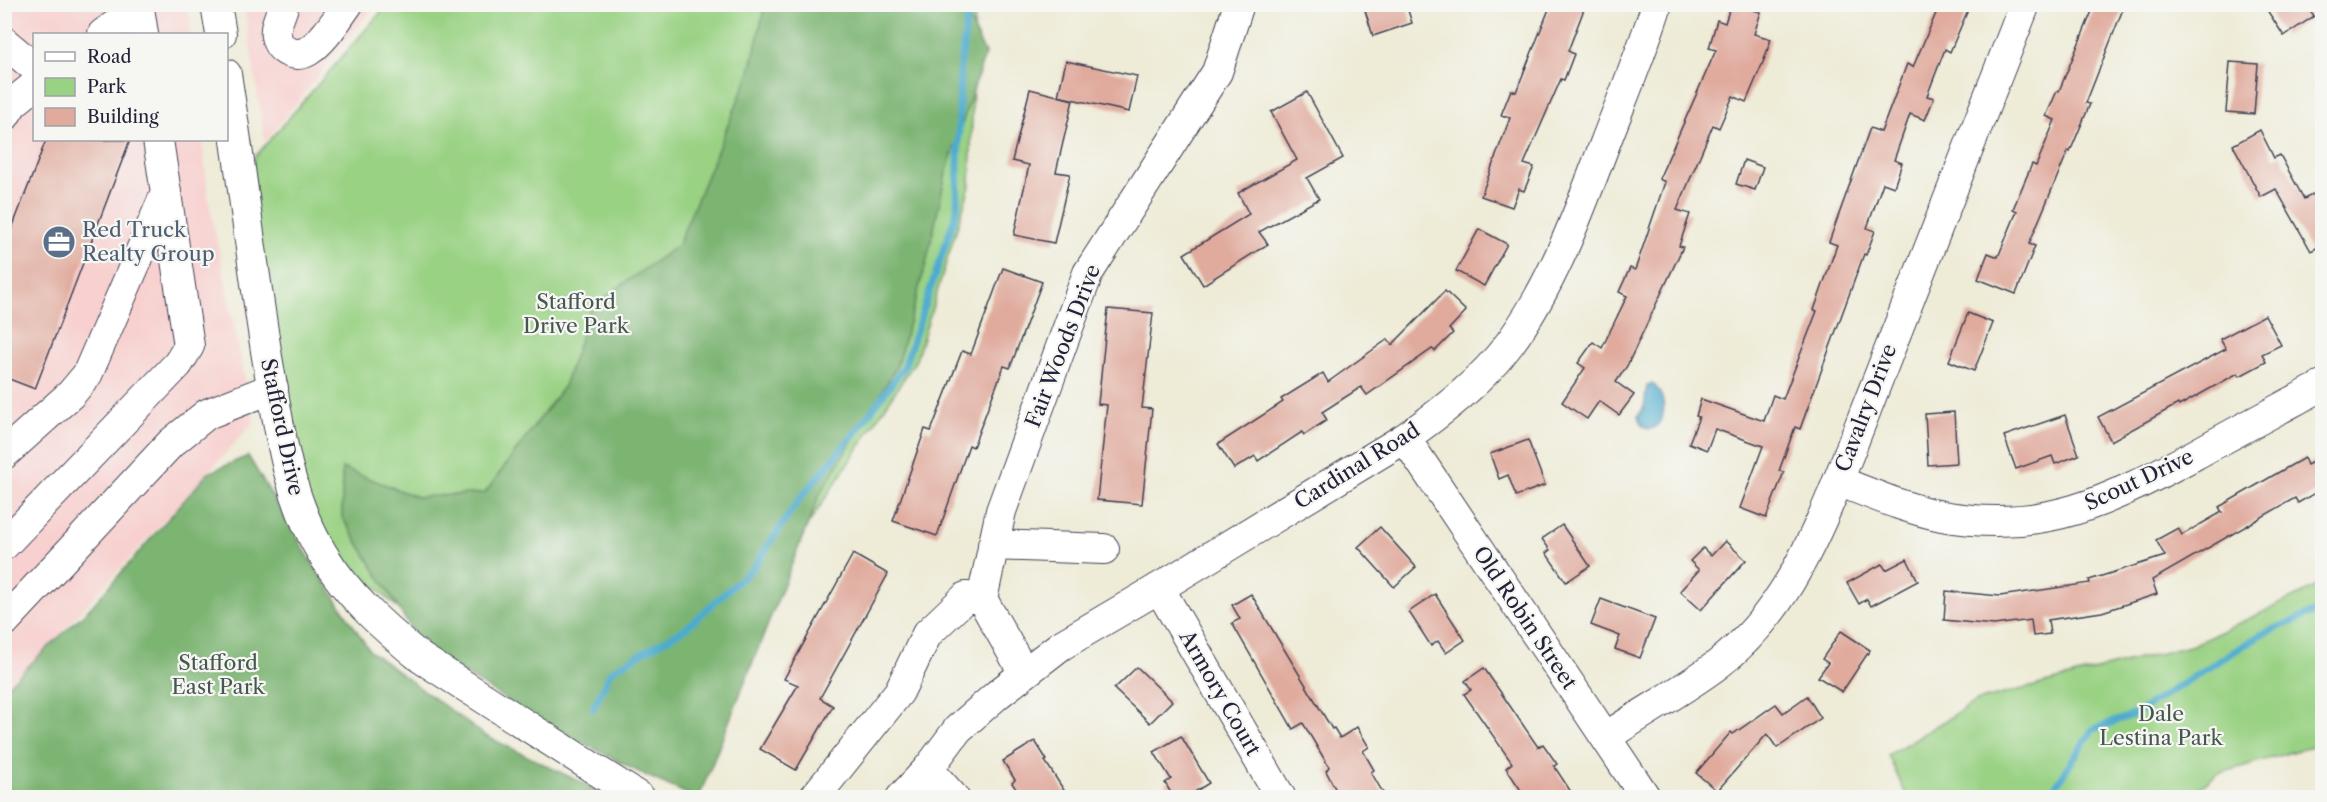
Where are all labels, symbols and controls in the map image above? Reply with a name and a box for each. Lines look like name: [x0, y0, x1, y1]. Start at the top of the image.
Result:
legend: [33, 33, 228, 141]
text: Road: [87, 46, 132, 68]
text: Park: [87, 76, 128, 98]
text: Building: [87, 106, 159, 128]
place label: Red Truck Realty Group: [82, 217, 215, 266]
office icon: Red Truck Realty Group: [41, 224, 77, 260]
street label: Fair Woods Drive: [1020, 261, 1105, 431]
park label: Stafford Drive Park: [523, 289, 630, 338]
street label: Cavalry Drive: [1830, 340, 1901, 475]
street label: Stafford Drive: [256, 356, 309, 498]
street label: Cardinal Road: [1289, 417, 1424, 514]
street label: Scout Drive: [2080, 443, 2197, 516]
street label: Old Robin Street: [1468, 541, 1583, 695]
street label: Armory Court: [1174, 625, 1267, 760]
park label: Stafford East Park: [171, 650, 265, 699]
park label: Dale Lestina Park: [2099, 701, 2224, 750]

